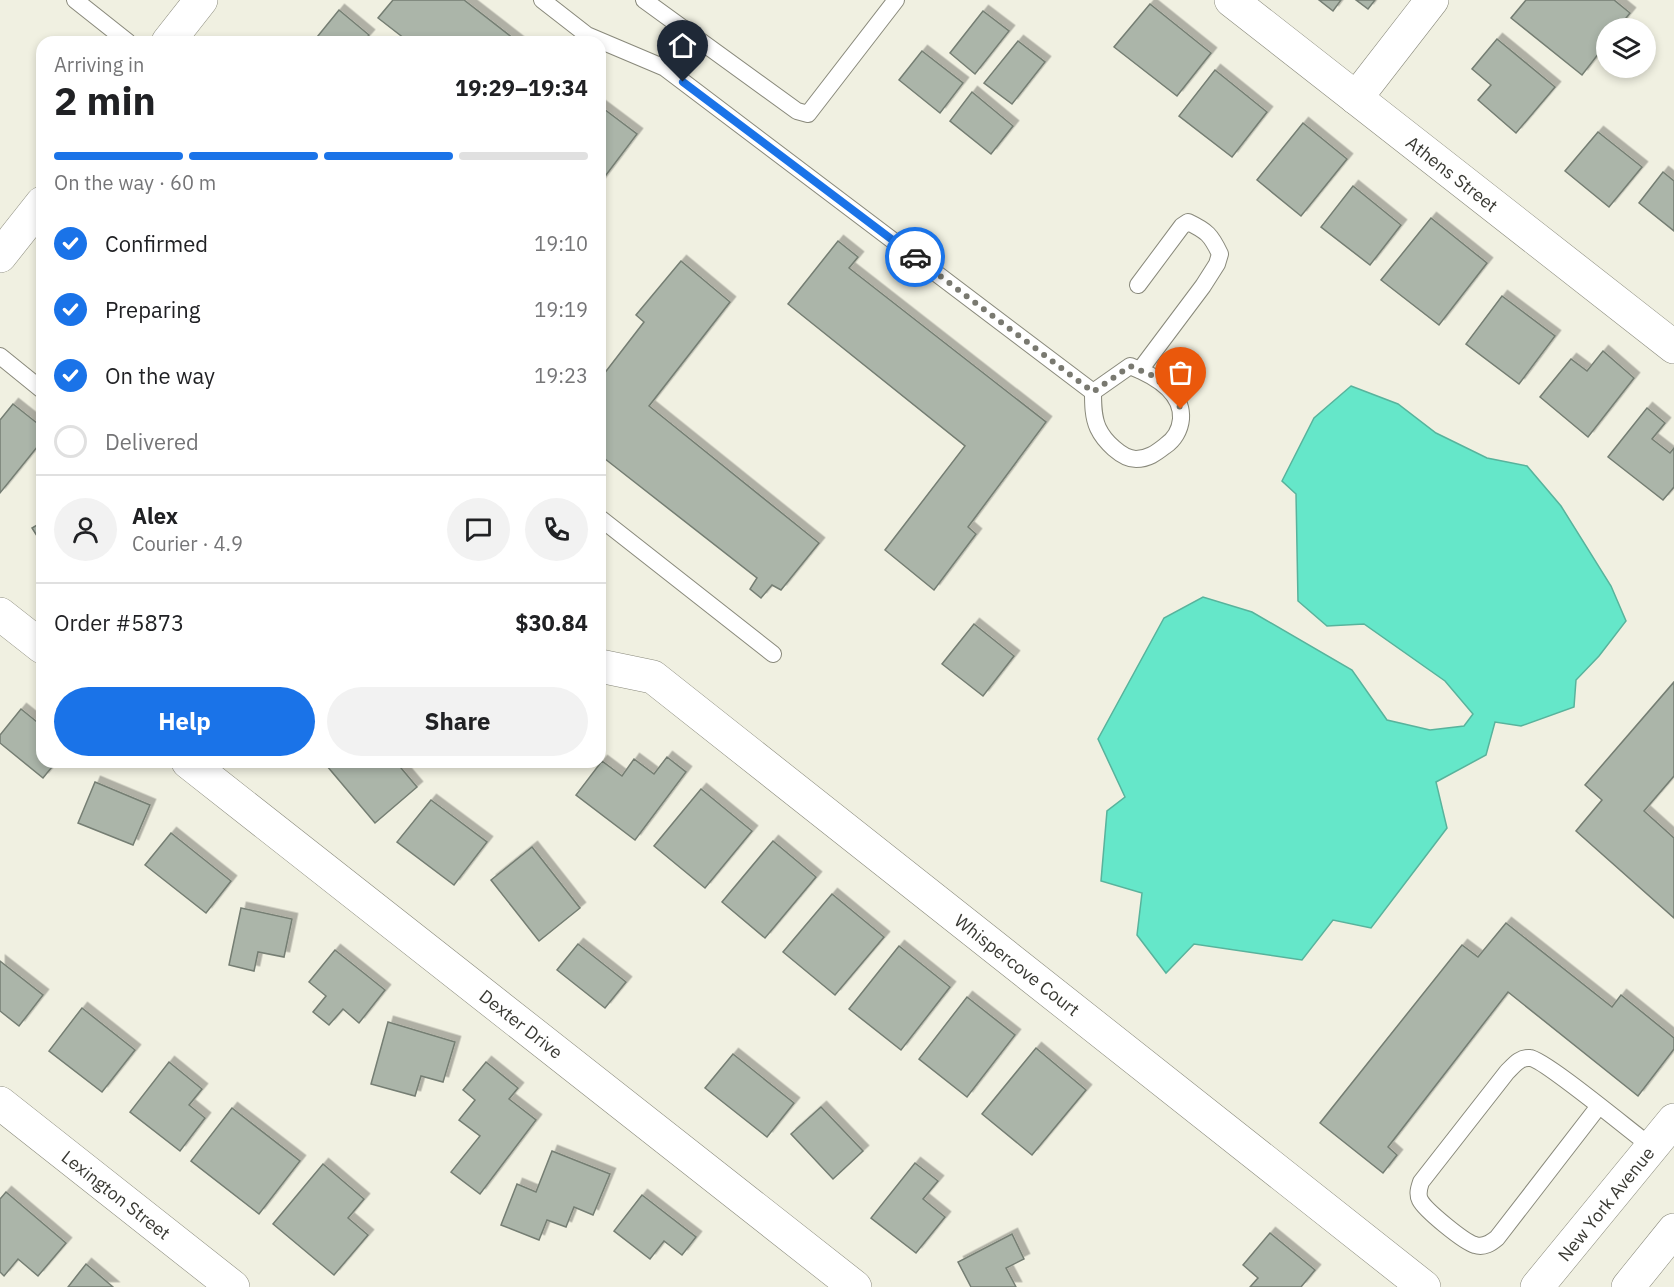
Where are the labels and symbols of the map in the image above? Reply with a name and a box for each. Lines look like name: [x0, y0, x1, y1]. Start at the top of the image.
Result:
pin: [657, 20, 708, 82]
street label: Athens Street: [1401, 131, 1503, 217]
courier: [885, 227, 945, 287]
pin: [1155, 347, 1206, 409]
street label: Whispercove Court: [950, 909, 1084, 1021]
street label: Dexter Drive: [475, 984, 567, 1064]
street label: New York Avenue: [1553, 1142, 1659, 1266]
street label: Lexington Street: [57, 1145, 175, 1245]

